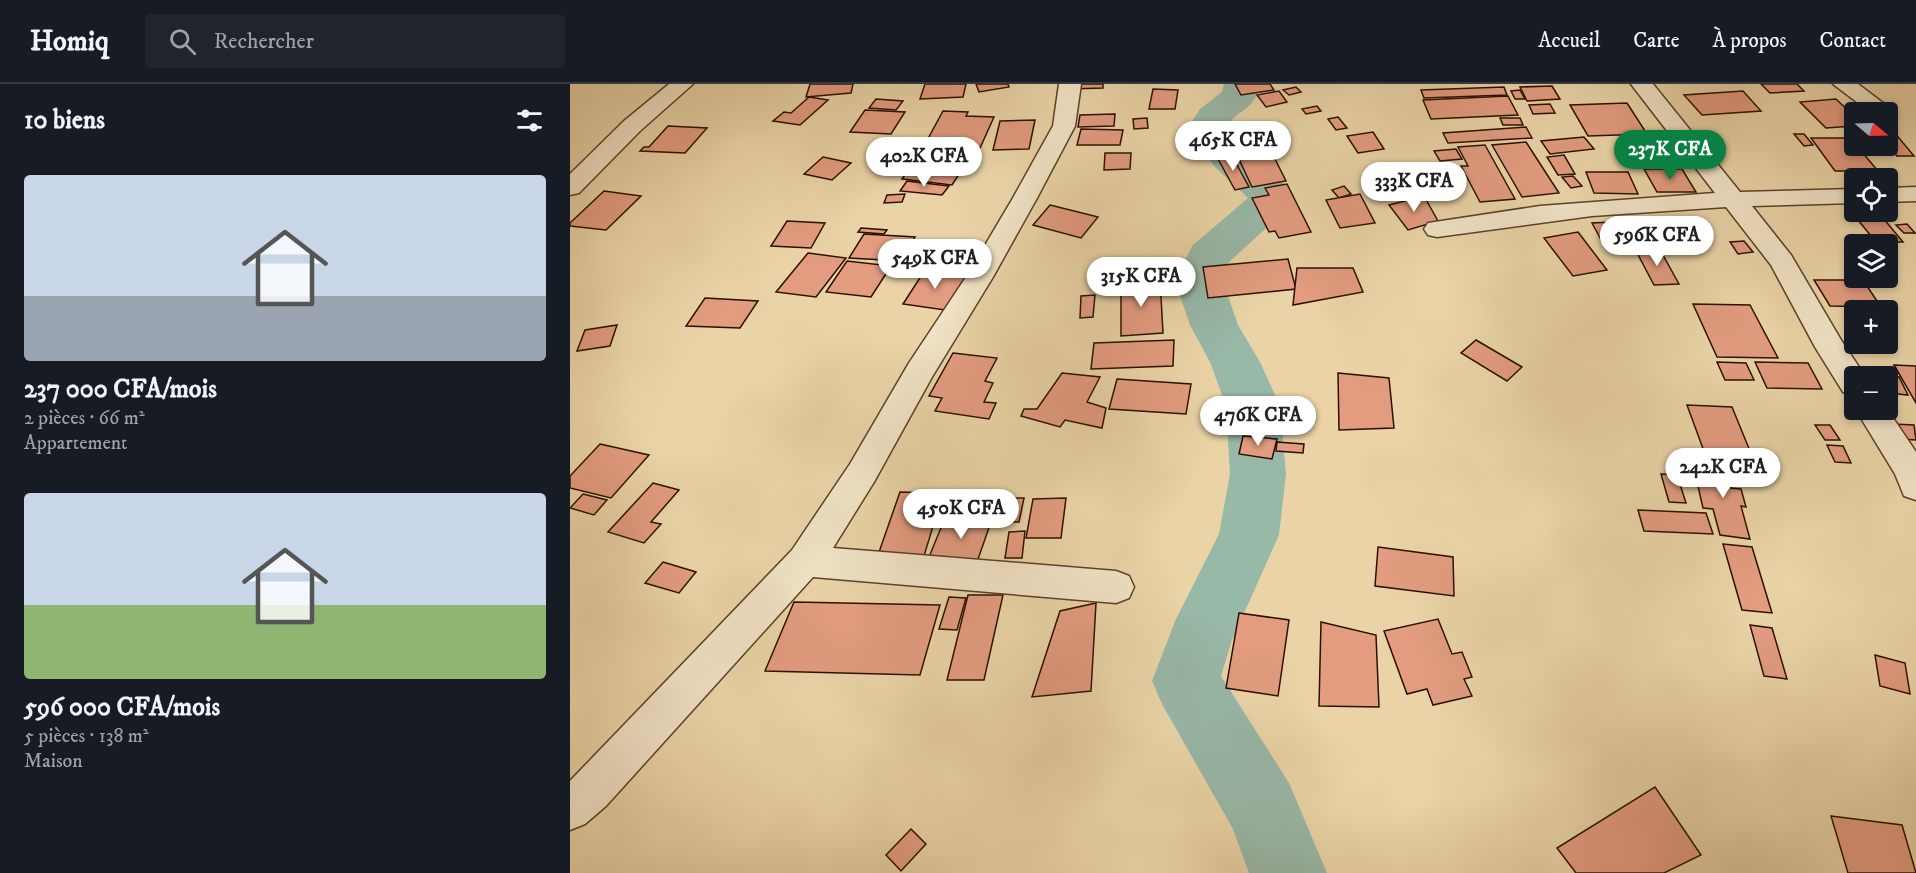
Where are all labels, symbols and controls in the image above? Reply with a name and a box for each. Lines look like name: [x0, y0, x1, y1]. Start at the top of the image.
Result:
search box: [145, 14, 565, 68]
text: Homiq: [30, 24, 109, 59]
icon: search: [166, 25, 199, 58]
text: Rechercher: [214, 28, 314, 55]
text: Accueil: [1538, 28, 1600, 54]
text: Carte: [1633, 28, 1679, 54]
text: À propos: [1712, 28, 1787, 54]
text: Contact: [1820, 28, 1886, 54]
north arrow: [1844, 102, 1898, 156]
map controls: [1844, 102, 1898, 420]
text: 10 biens: [24, 104, 105, 137]
icon: filters: [513, 104, 546, 137]
pin: 465K CFA: [1171, 121, 1295, 172]
text: 465K CFA: [1189, 128, 1277, 153]
pin: 237K CFA: [1608, 130, 1732, 181]
pin: 402K CFA: [862, 137, 986, 188]
text: 237K CFA: [1628, 137, 1712, 162]
text: 402K CFA: [880, 144, 968, 169]
pin: 333K CFA: [1352, 162, 1476, 213]
button: locate: [1844, 168, 1898, 222]
text: 333K CFA: [1375, 169, 1453, 194]
icon: home: [231, 214, 339, 322]
pin: 596K CFA: [1595, 216, 1719, 267]
text: 596K CFA: [1614, 223, 1700, 248]
button: layers: [1844, 234, 1898, 288]
pin: 549K CFA: [873, 239, 997, 290]
text: 549K CFA: [892, 246, 978, 271]
pin: 315K CFA: [1079, 257, 1203, 308]
text: 315K CFA: [1101, 264, 1181, 289]
button: +: [1844, 300, 1898, 354]
button: −: [1844, 366, 1898, 420]
text: 237 000 CFA/mois: [24, 373, 217, 406]
pin: 476K CFA: [1196, 396, 1320, 447]
text: 476K CFA: [1214, 403, 1302, 428]
text: 2 pièces · 66 m²: [24, 406, 145, 431]
text: Appartement: [24, 431, 127, 456]
pin: 242K CFA: [1661, 448, 1785, 499]
text: 242K CFA: [1679, 455, 1767, 480]
pin: 450K CFA: [899, 489, 1023, 540]
text: 450K CFA: [917, 496, 1005, 521]
icon: home: [231, 532, 339, 640]
text: 596 000 CFA/mois: [24, 691, 220, 724]
text: 5 pièces · 138 m²: [24, 724, 149, 749]
text: Maison: [24, 749, 83, 774]

